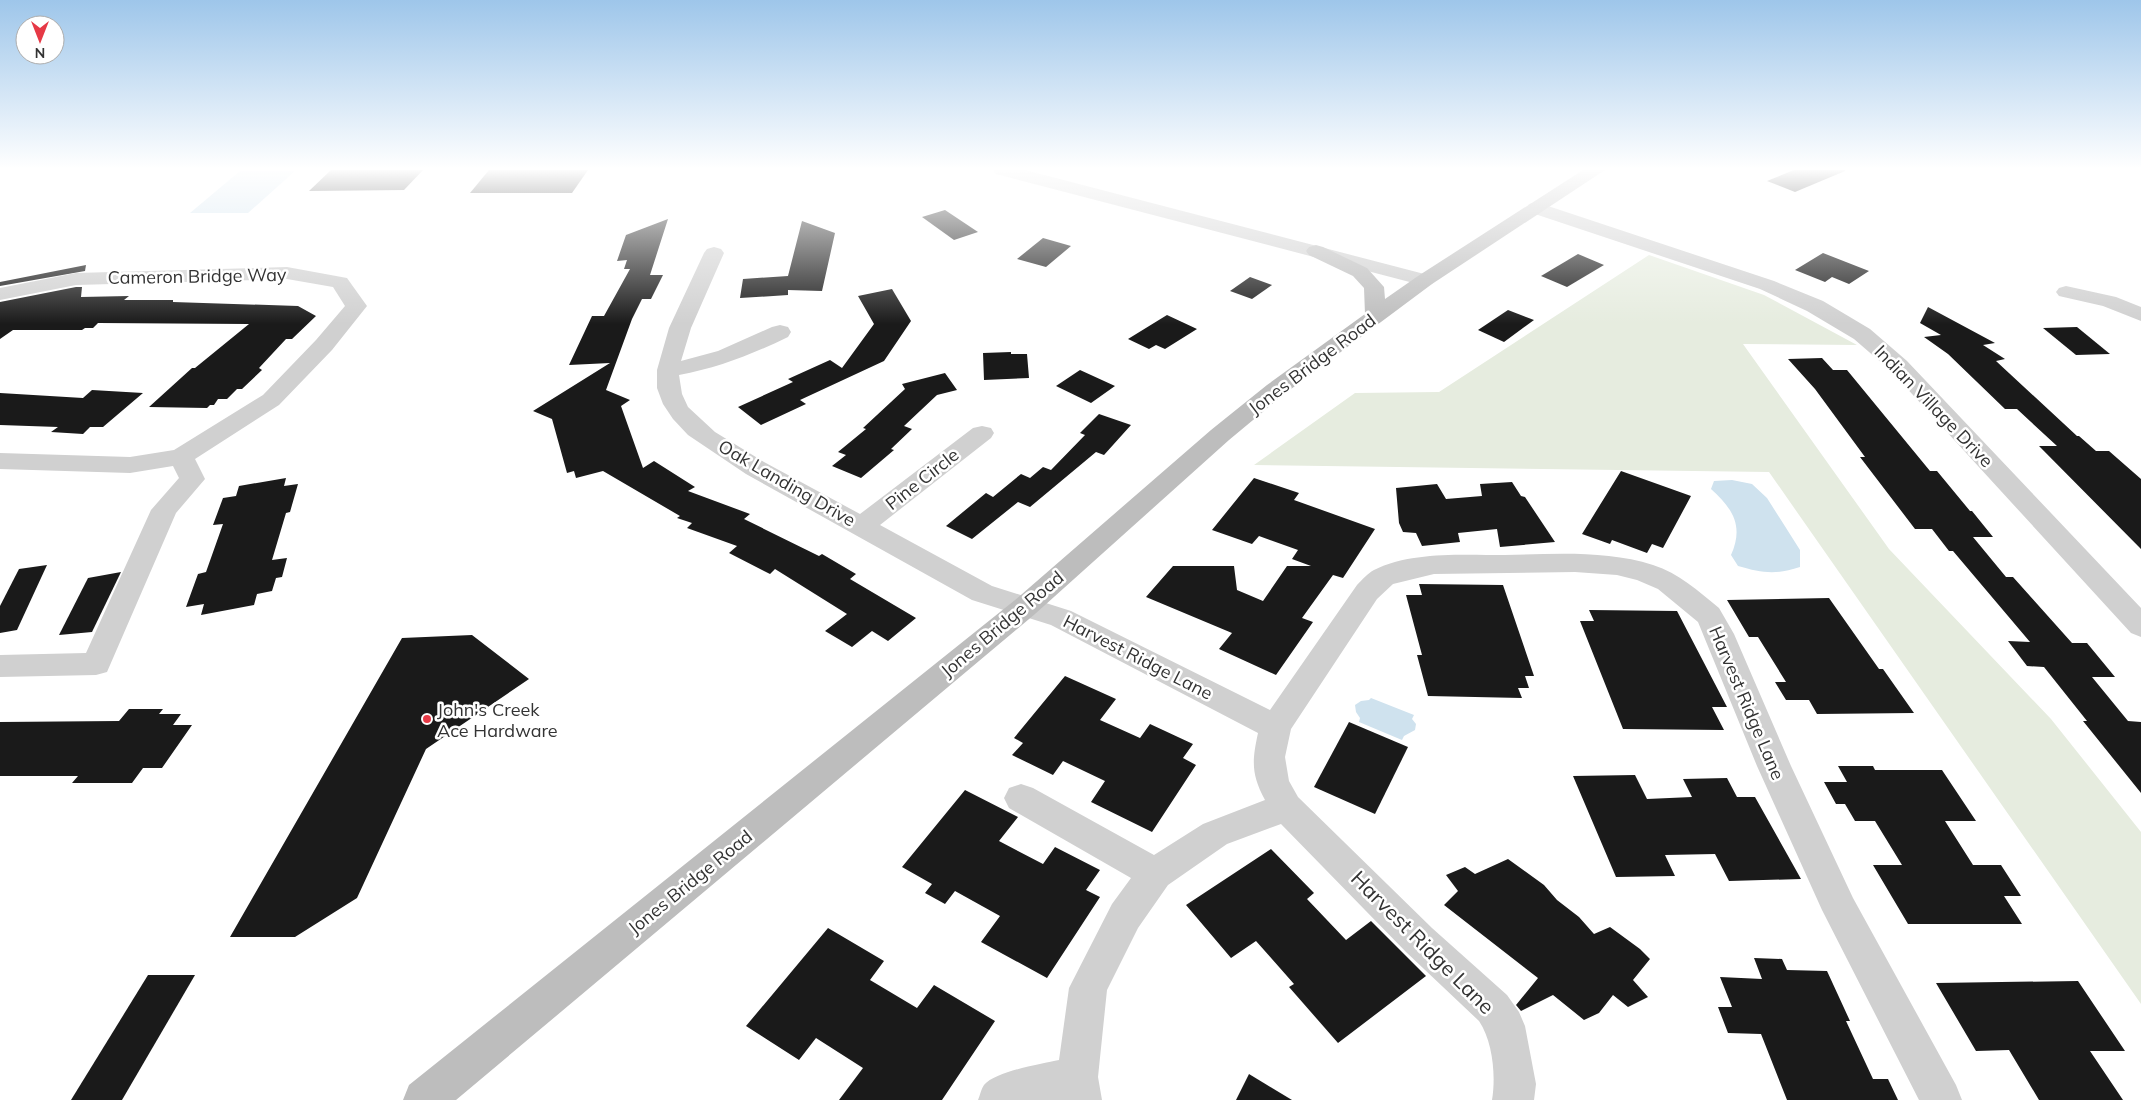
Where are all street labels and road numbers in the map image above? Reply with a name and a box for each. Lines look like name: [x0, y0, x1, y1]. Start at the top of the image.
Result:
street label: Cameron Bridge Way: [107, 263, 287, 289]
street label: Jones Bridge Road: [1244, 309, 1380, 419]
street label: Indian Village Drive: [1870, 340, 1998, 472]
street label: Oak Landing Drive: [714, 434, 860, 532]
street label: Pine Circle: [881, 443, 963, 515]
street label: Jones Bridge Road: [936, 566, 1068, 682]
street label: Harvest Ridge Lane: [1059, 609, 1217, 705]
street label: Harvest Ridge Lane: [1704, 623, 1790, 783]
street label: Jones Bridge Road: [623, 825, 757, 939]
street label: Harvest Ridge Lane: [1346, 865, 1500, 1019]

